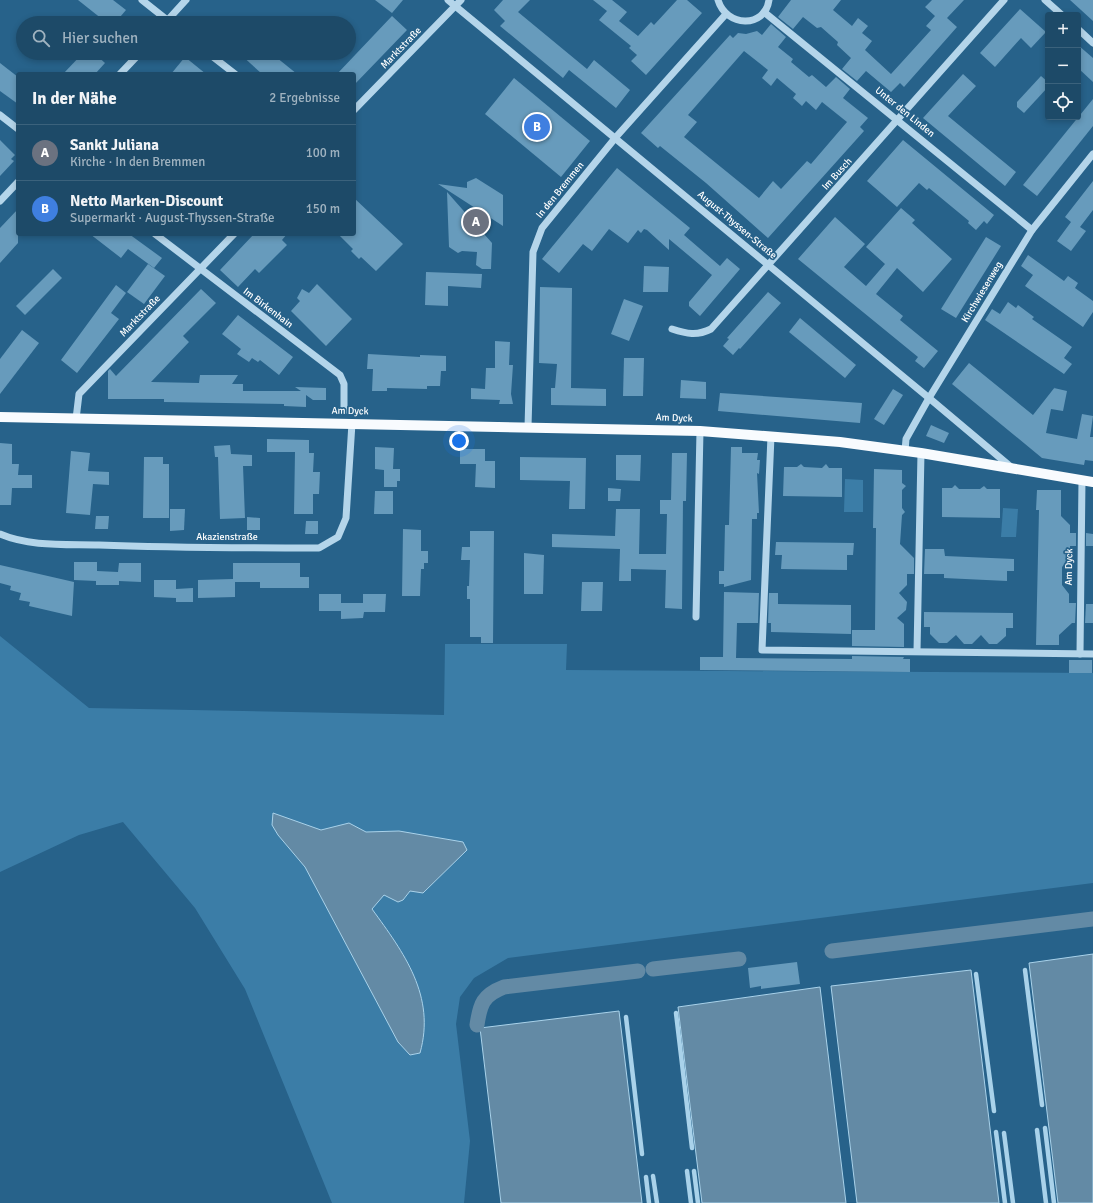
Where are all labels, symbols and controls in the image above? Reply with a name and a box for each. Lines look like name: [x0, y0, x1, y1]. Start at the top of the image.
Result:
map controls: [1045, 12, 1081, 120]
button: +: [1045, 12, 1081, 48]
search box: [16, 16, 356, 60]
street label: Marktstraße: [378, 25, 424, 71]
icon: search: [30, 27, 52, 49]
text: Hier suchen: [62, 29, 138, 47]
button: −: [1045, 48, 1081, 84]
street label: Unter den Linden: [873, 84, 937, 140]
button: locate: [1045, 84, 1081, 120]
text: In der Nähe: [32, 88, 117, 109]
text: 2 Ergebnisse: [269, 90, 340, 106]
pin: B: [524, 112, 550, 142]
text: Sankt Juliana: [70, 136, 159, 154]
text: A: [41, 145, 49, 161]
text: 100 m: [306, 145, 340, 161]
text: Kirche · In den Bremmen: [70, 154, 205, 170]
street label: Im Busch: [819, 155, 855, 193]
street label: In den Bremmen: [534, 159, 586, 221]
street label: August-Thyssen-Straße: [695, 188, 779, 262]
text: Netto Marken-Discount: [70, 192, 223, 210]
text: B: [41, 201, 49, 217]
text: 150 m: [306, 201, 340, 217]
pin: A: [463, 207, 489, 237]
text: Supermarkt · August-Thyssen-Straße: [70, 210, 275, 226]
street label: Kirchwiesenweg: [959, 259, 1005, 325]
street label: Im Birkenhain: [241, 285, 295, 331]
street label: Marktstraße: [117, 293, 163, 339]
street label: Am Dyck: [331, 405, 369, 417]
street label: Am Dyck: [655, 411, 693, 425]
your location: [449, 431, 469, 451]
street label: Akazienstraße: [196, 531, 258, 543]
street label: Am Dyck: [1063, 548, 1075, 586]

